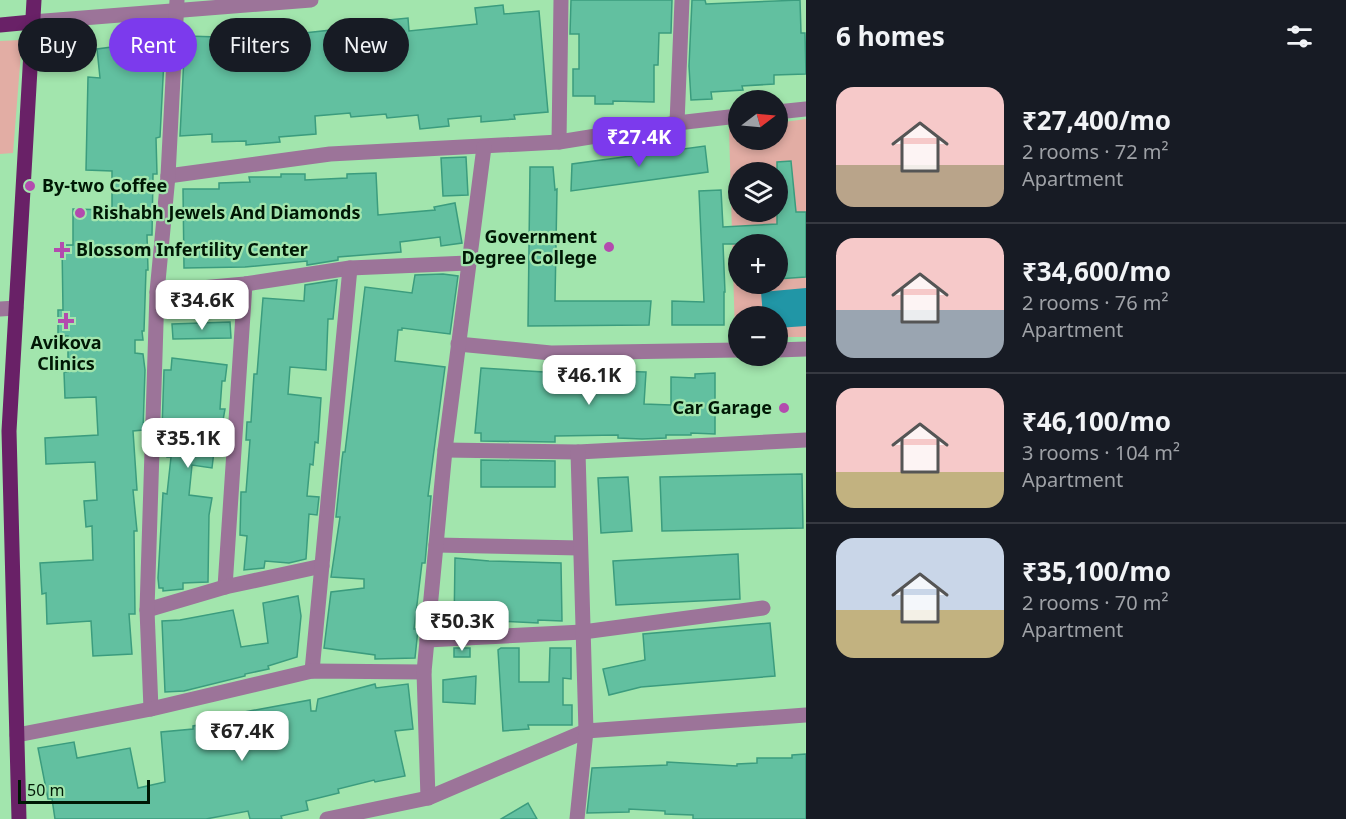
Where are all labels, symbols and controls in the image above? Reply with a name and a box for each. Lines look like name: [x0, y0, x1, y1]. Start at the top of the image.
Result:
chip: Buy: [18, 18, 97, 72]
chip: Rent: [109, 18, 197, 72]
chip: Filters: [209, 18, 311, 72]
chip: New: [323, 18, 409, 72]
text: 6 homes: [836, 18, 945, 54]
icon: filters: [1283, 20, 1316, 53]
north arrow: [728, 90, 788, 150]
map controls: [728, 90, 788, 366]
text: ₹27,400/mo: [1022, 102, 1171, 138]
icon: home: [884, 111, 956, 183]
pin: ₹27.4K: [590, 117, 688, 168]
text: ₹27.4K: [607, 123, 671, 150]
text: 2 rooms · 72 m²: [1022, 138, 1169, 165]
button: layers: [728, 162, 788, 222]
text: Apartment: [1022, 165, 1123, 192]
place label: By-two Coffee: [42, 173, 167, 197]
marker: By-two Coffee: [23, 179, 37, 193]
place label: Rishabh Jewels And Diamonds: [92, 200, 361, 224]
marker: Rishabh Jewels And Diamonds: [73, 206, 87, 220]
place label: Government Degree College: [461, 224, 597, 269]
button: +: [728, 234, 788, 294]
place label: Blossom Infertility Center: [76, 237, 308, 261]
marker: Government Degree College: [602, 240, 616, 254]
marker: Blossom Infertility Center: [53, 241, 71, 259]
text: ₹34,600/mo: [1022, 253, 1171, 289]
icon: home: [884, 262, 956, 334]
pin: ₹34.6K: [153, 280, 251, 331]
text: ₹34.6K: [170, 286, 234, 313]
text: 2 rooms · 76 m²: [1022, 289, 1169, 316]
button: −: [728, 306, 788, 366]
marker: Avikova Clinics: [57, 312, 75, 330]
text: Apartment: [1022, 316, 1123, 343]
place label: Avikova Clinics: [30, 330, 102, 375]
pin: ₹46.1K: [540, 355, 638, 406]
text: ₹46.1K: [557, 361, 621, 388]
place label: Car Garage: [673, 395, 772, 419]
marker: Car Garage: [777, 401, 791, 415]
text: ₹46,100/mo: [1022, 403, 1171, 439]
icon: home: [884, 412, 956, 484]
pin: ₹35.1K: [139, 418, 237, 469]
text: ₹35.1K: [156, 424, 220, 451]
text: 3 rooms · 104 m²: [1022, 439, 1180, 466]
text: Apartment: [1022, 466, 1123, 493]
text: ₹35,100/mo: [1022, 553, 1171, 589]
icon: home: [884, 562, 956, 634]
text: 2 rooms · 70 m²: [1022, 589, 1169, 616]
pin: ₹50.3K: [413, 601, 511, 652]
text: ₹50.3K: [430, 607, 494, 634]
text: Apartment: [1022, 616, 1123, 643]
pin: ₹67.4K: [193, 711, 291, 762]
text: ₹67.4K: [210, 717, 274, 744]
scale bar: [18, 777, 150, 804]
text: 50 m: [27, 779, 64, 801]

